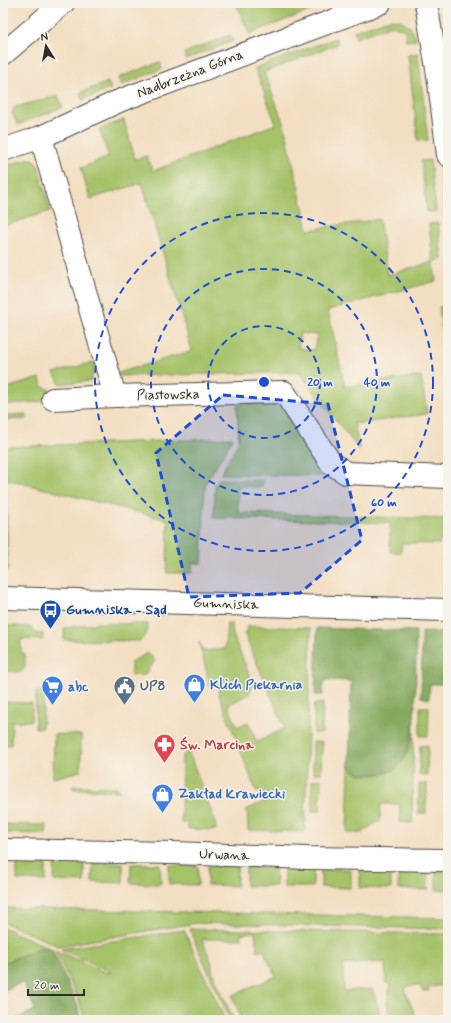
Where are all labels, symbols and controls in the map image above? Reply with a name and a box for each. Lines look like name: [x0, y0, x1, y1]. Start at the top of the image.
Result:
north arrow: [26, 26, 66, 66]
text: N: [39, 30, 49, 45]
street label: Nadbrzeżna Górna: [134, 45, 246, 103]
centre of rings: [257, 375, 271, 389]
text: 20 m: [307, 375, 333, 391]
text: 40 m: [364, 375, 391, 391]
street label: Piastowska: [136, 385, 200, 405]
text: 60 m: [371, 495, 397, 511]
street label: Gumniska: [193, 594, 260, 614]
bus stop icon: Gumniska - Sąd: [38, 597, 64, 630]
place label: Gumniska - Sąd: [66, 601, 167, 619]
shop icon: Klich Piekarnia: [182, 672, 208, 705]
public building icon: UP8: [111, 673, 137, 706]
supermarket icon: abc: [40, 674, 66, 707]
place label: Klich Piekarnia: [210, 676, 303, 694]
place label: UP8: [140, 677, 165, 695]
place label: abc: [68, 678, 89, 696]
pharmacy icon: Św. Marcina: [152, 732, 178, 765]
place label: Św. Marcina: [180, 736, 254, 754]
shop icon: Zakład Krawiecki: [149, 781, 175, 814]
place label: Zakład Krawiecki: [178, 785, 285, 803]
street label: Urwana: [199, 845, 250, 865]
scale bar: [28, 971, 84, 997]
text: 20 m: [34, 978, 60, 994]

